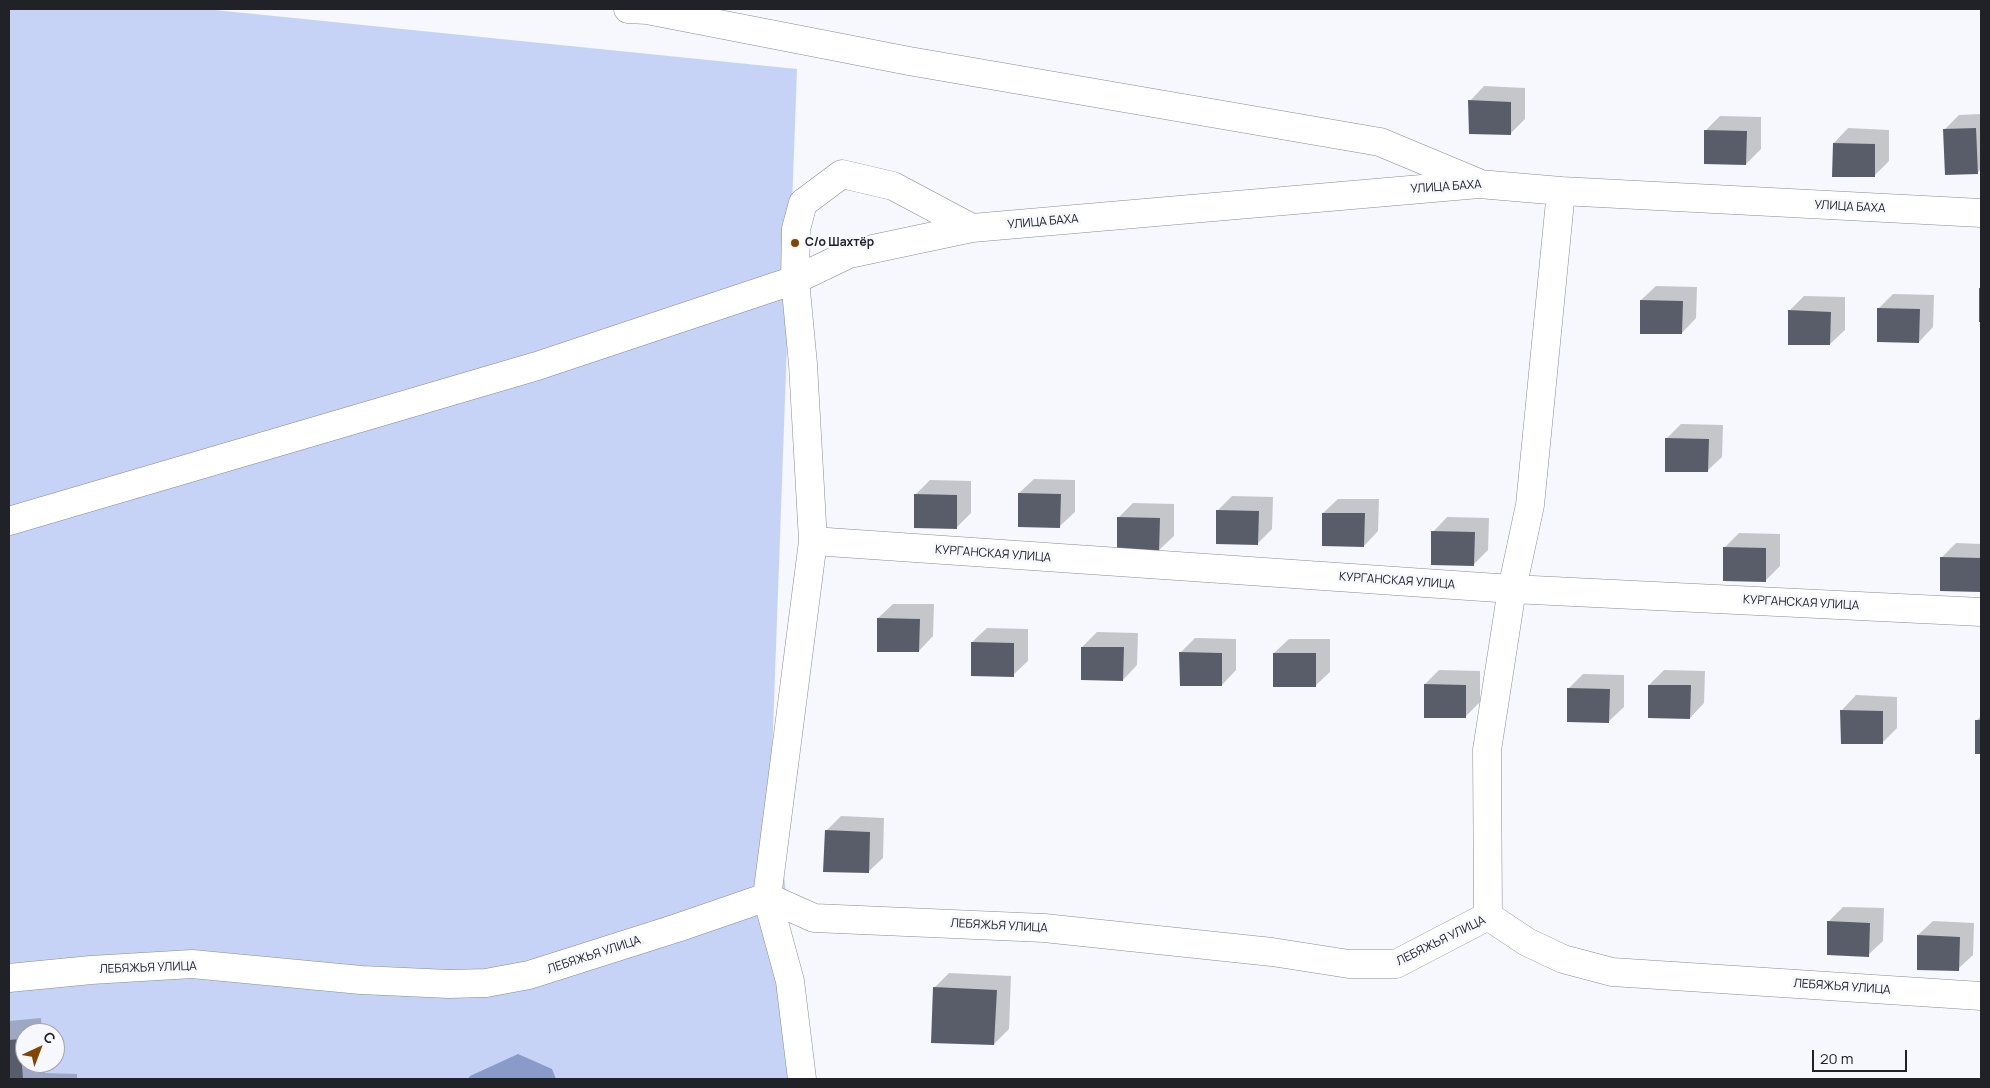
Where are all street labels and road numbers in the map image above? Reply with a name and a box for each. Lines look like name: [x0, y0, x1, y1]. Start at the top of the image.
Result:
street label: УЛИЦА БАХА: [1410, 177, 1482, 197]
street label: УЛИЦА БАХА: [1814, 198, 1886, 216]
street label: УЛИЦА БАХА: [1007, 212, 1079, 232]
street label: КУРГАНСКАЯ УЛИЦА: [934, 543, 1052, 565]
street label: КУРГАНСКАЯ УЛИЦА: [1338, 570, 1456, 592]
street label: КУРГАНСКАЯ УЛИЦА: [1742, 593, 1860, 613]
street label: ЛЕБЯЖЬЯ УЛИЦА: [1394, 913, 1488, 969]
street label: ЛЕБЯЖЬЯ УЛИЦА: [950, 916, 1048, 936]
street label: ЛЕБЯЖЬЯ УЛИЦА: [545, 933, 643, 977]
street label: ЛЕБЯЖЬЯ УЛИЦА: [99, 959, 197, 977]
street label: ЛЕБЯЖЬЯ УЛИЦА: [1793, 976, 1891, 998]

